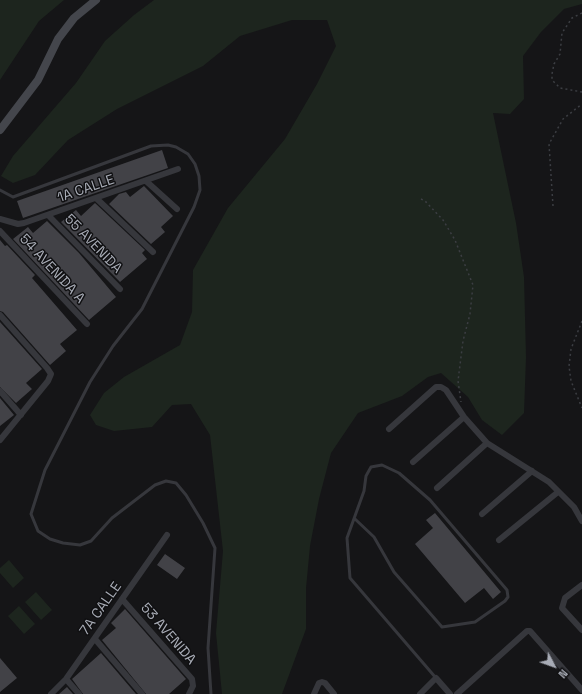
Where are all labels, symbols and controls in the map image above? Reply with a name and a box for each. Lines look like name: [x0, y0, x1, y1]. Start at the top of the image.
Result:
street label: 1A CALLE: [55, 171, 117, 207]
street label: 55 AVENIDA: [61, 211, 125, 277]
street label: 54 AVENIDA A: [16, 231, 88, 307]
street label: 7A CALLE: [77, 579, 125, 639]
street label: 53 AVENIDA: [137, 600, 199, 668]
north arrow: [534, 646, 574, 686]
text: N: [555, 666, 571, 681]

